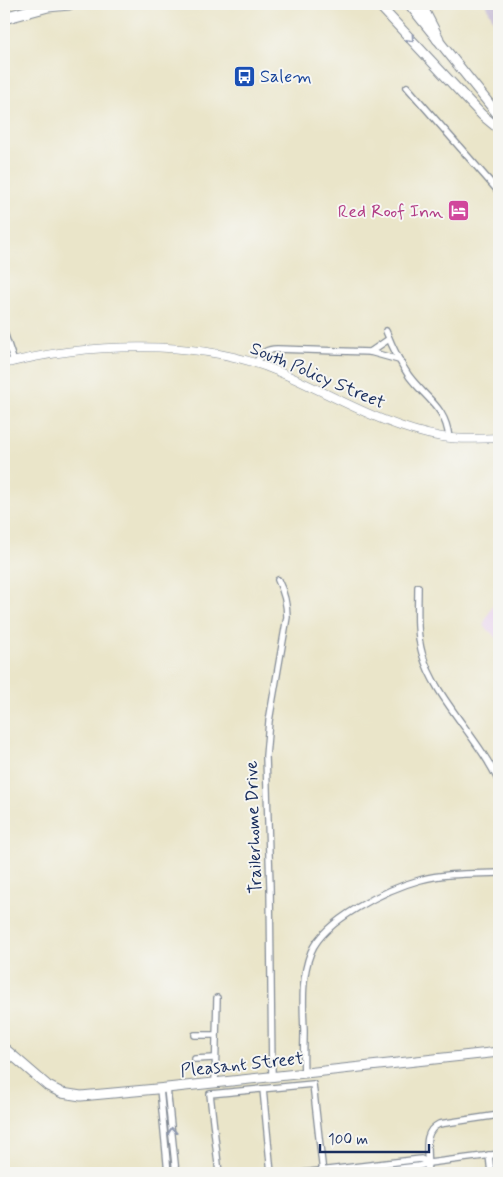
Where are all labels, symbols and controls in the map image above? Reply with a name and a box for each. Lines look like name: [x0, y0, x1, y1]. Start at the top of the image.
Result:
one-way arrow: [406, 34, 415, 43]
bus stop icon: Salem: [232, 64, 256, 88]
place label: Salem: [260, 65, 312, 89]
hotel icon: Red Roof Inn: [447, 199, 471, 223]
place label: Red Roof Inn: [338, 200, 443, 224]
street label: South Policy Street: [246, 337, 389, 415]
street label: Trailerhome Drive: [240, 760, 268, 894]
street label: Pleasant Street: [179, 1047, 305, 1083]
scale bar: [320, 1122, 429, 1154]
one-way arrow: [167, 1126, 178, 1134]
text: 100 m: [328, 1130, 368, 1150]

